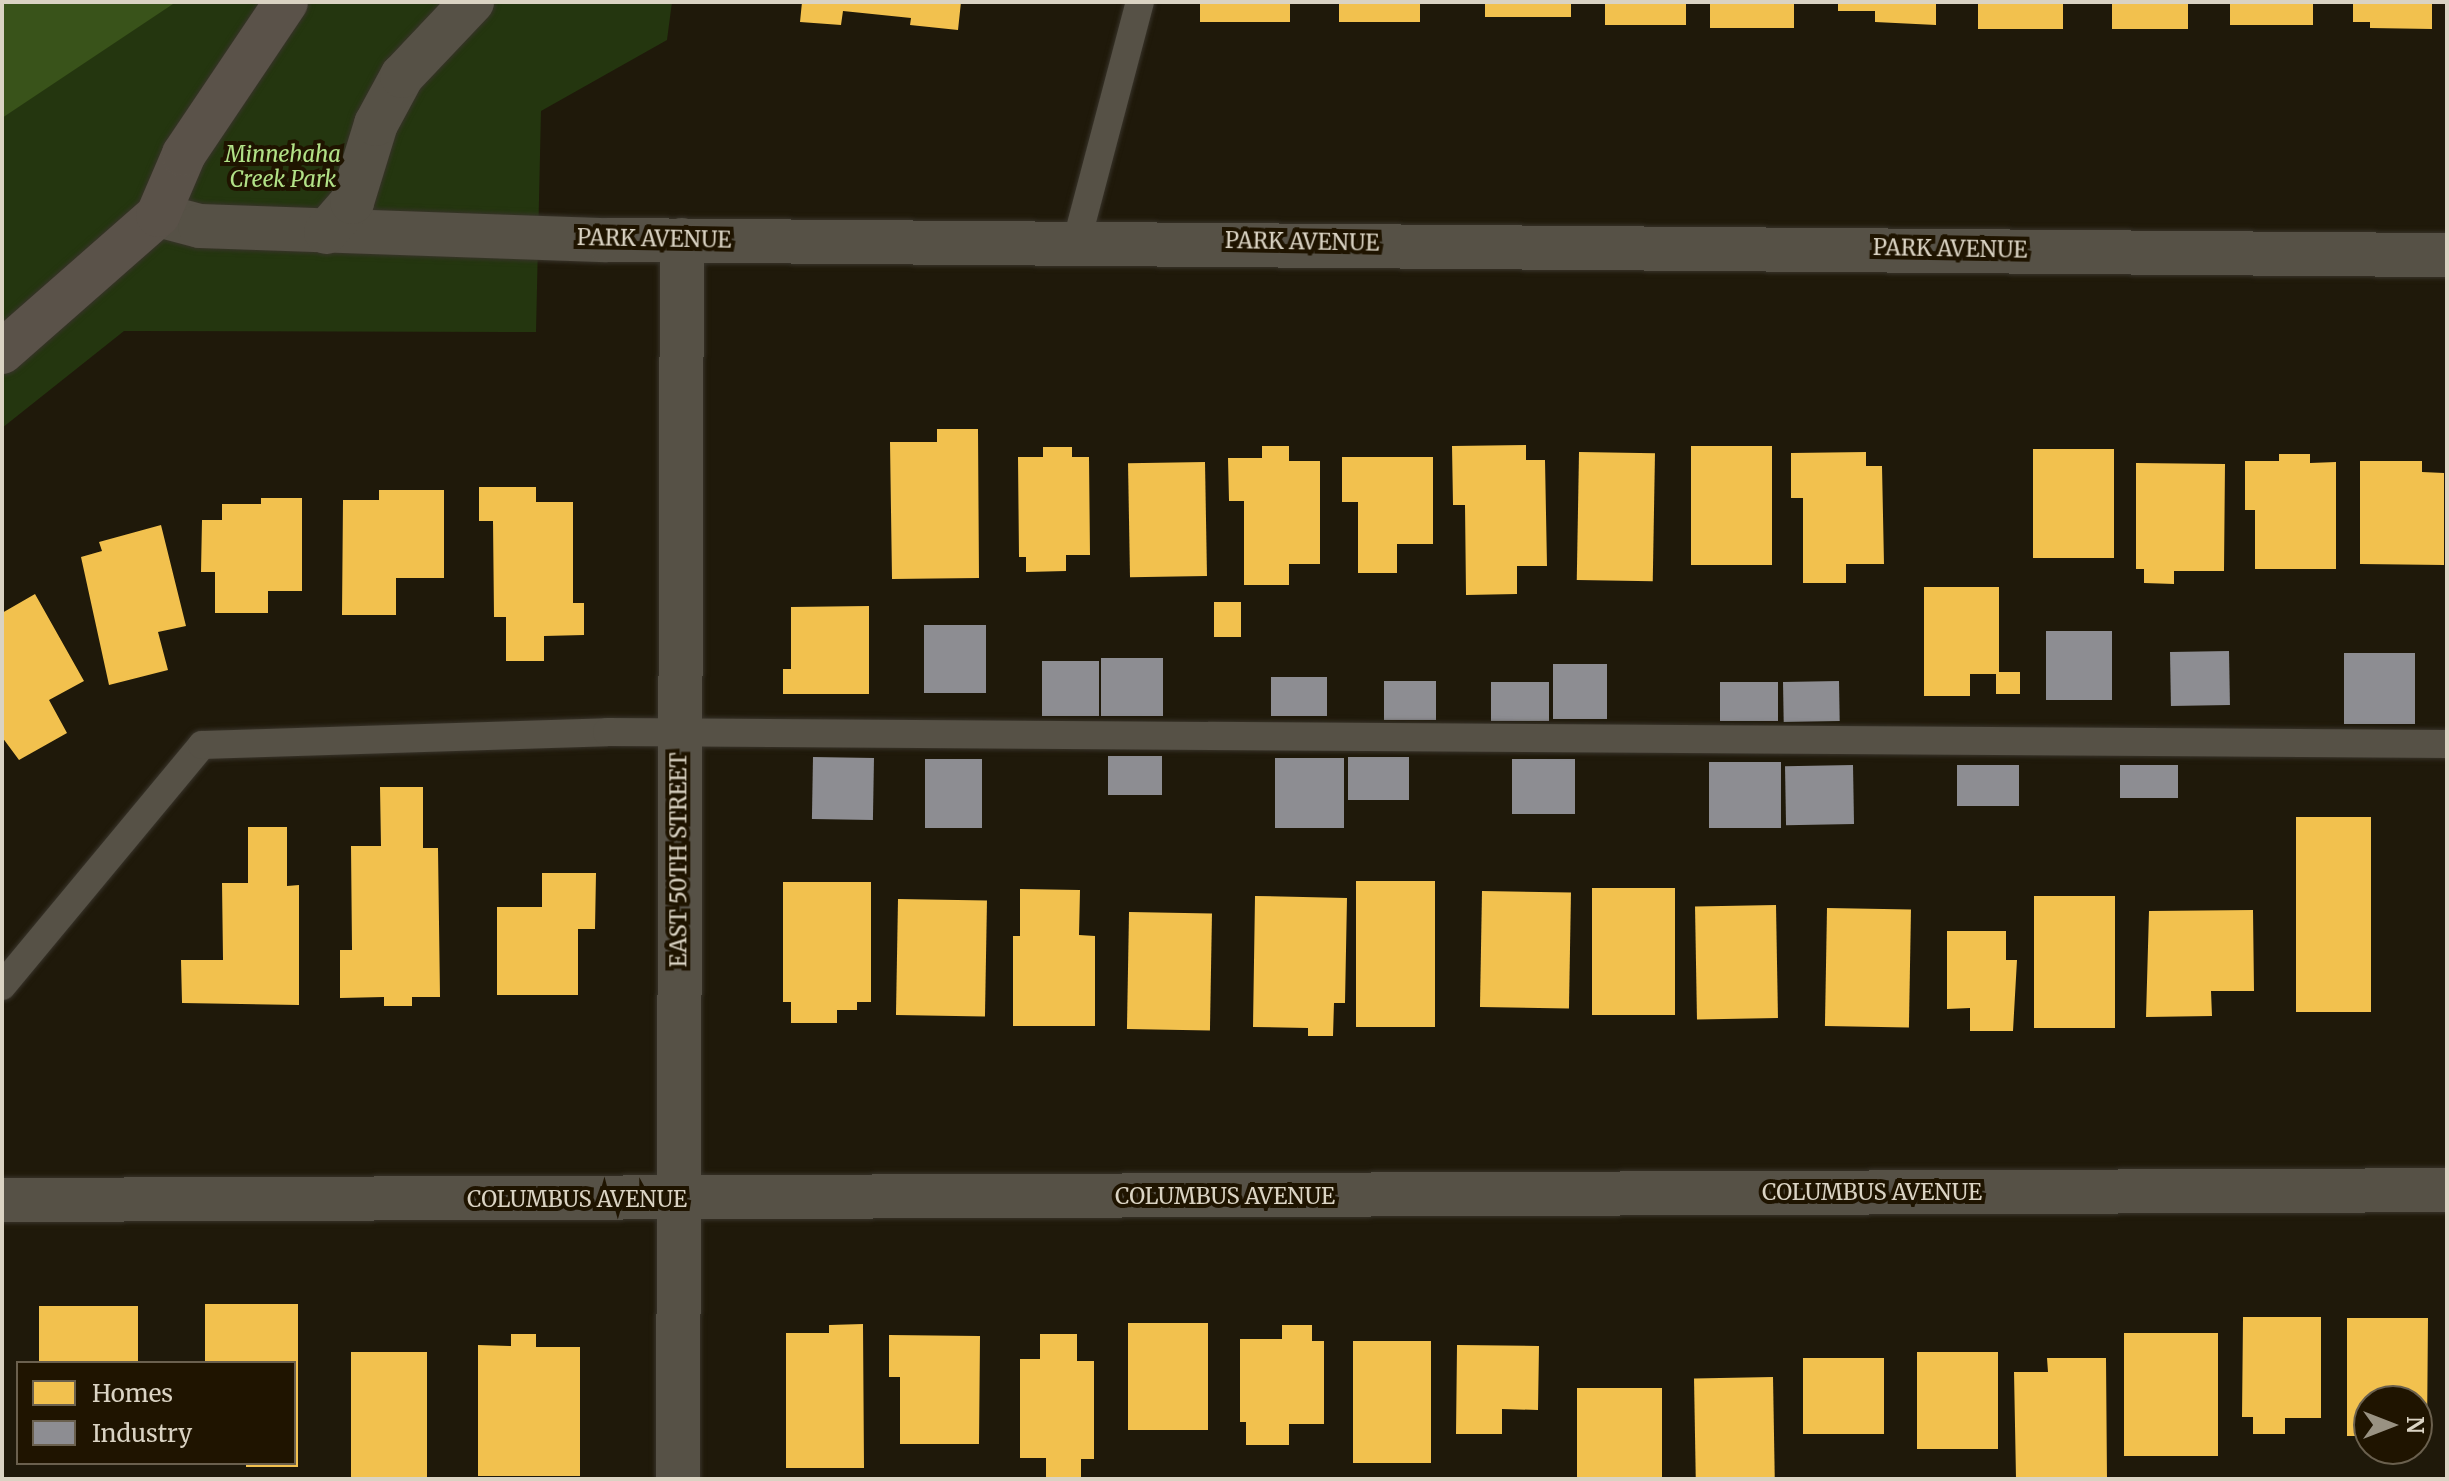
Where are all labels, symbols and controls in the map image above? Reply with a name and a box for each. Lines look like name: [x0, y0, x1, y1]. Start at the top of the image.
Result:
park label: Minnehaha Creek Park: [225, 141, 341, 192]
street label: PARK AVENUE: [577, 224, 731, 254]
street label: PARK AVENUE: [1225, 227, 1379, 257]
street label: PARK AVENUE: [1873, 234, 2027, 264]
street label: EAST 50TH STREET: [666, 753, 692, 967]
street label: COLUMBUS AVENUE: [1762, 1180, 1982, 1206]
street label: COLUMBUS AVENUE: [1115, 1184, 1335, 1210]
street label: COLUMBUS AVENUE: [467, 1187, 687, 1213]
legend: [16, 1361, 296, 1465]
text: Homes: [92, 1378, 173, 1409]
north arrow: [2353, 1385, 2433, 1465]
text: N: [2401, 1416, 2429, 1434]
text: Industry: [92, 1418, 192, 1449]

